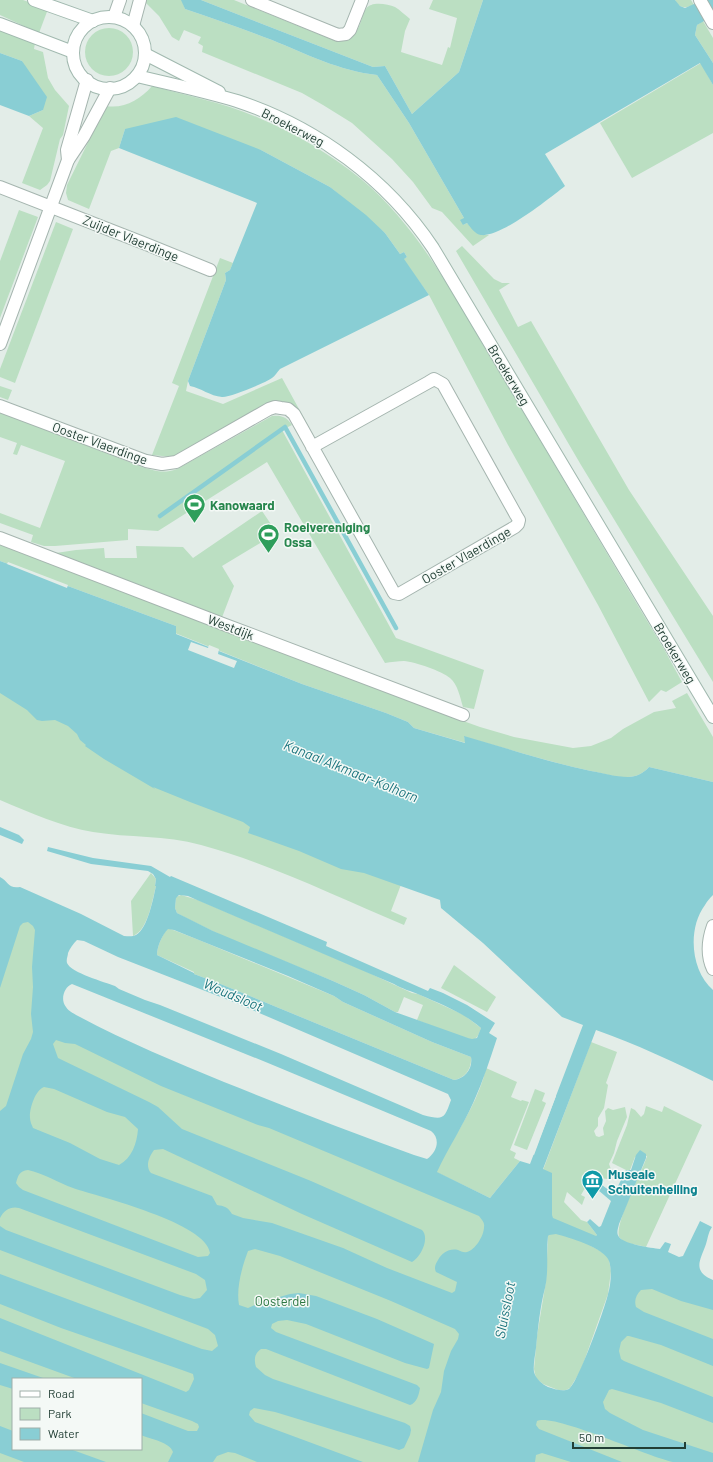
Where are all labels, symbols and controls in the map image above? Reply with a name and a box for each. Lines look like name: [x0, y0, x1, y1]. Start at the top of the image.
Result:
street label: Broekerweg: [259, 104, 327, 150]
street label: Zuijder Vlaerdinge: [81, 211, 181, 265]
street label: Broekerweg: [485, 342, 533, 408]
street label: Ooster Vlaerdinge: [50, 418, 150, 468]
sports icon: Kanowaard: [181, 492, 207, 525]
place label: Kanowaard: [210, 497, 275, 513]
place label: Roeivereniging Ossa: [284, 519, 370, 550]
sports icon: Roeivereniging Ossa: [256, 521, 282, 554]
street label: Ooster Vlaerdinge: [419, 523, 514, 587]
street label: Westdijk: [206, 611, 257, 643]
street label: Broekerweg: [651, 620, 699, 686]
water label: Kanaal Alkmaar-Kolhorn: [281, 736, 421, 805]
water label: Woudsloot: [201, 974, 265, 1015]
place label: Museale Schuitenhelling: [608, 1166, 697, 1197]
museum icon: Museale Schuitenhelling: [579, 1168, 605, 1201]
water label: Sluissloot: [491, 1280, 518, 1340]
park label: Oosterdel: [255, 1293, 309, 1309]
legend: [12, 1378, 142, 1450]
text: Road: [48, 1386, 75, 1400]
text: Park: [48, 1406, 72, 1420]
scale bar: [573, 1424, 685, 1450]
text: Water: [48, 1426, 80, 1440]
text: 50 m: [579, 1430, 604, 1444]

